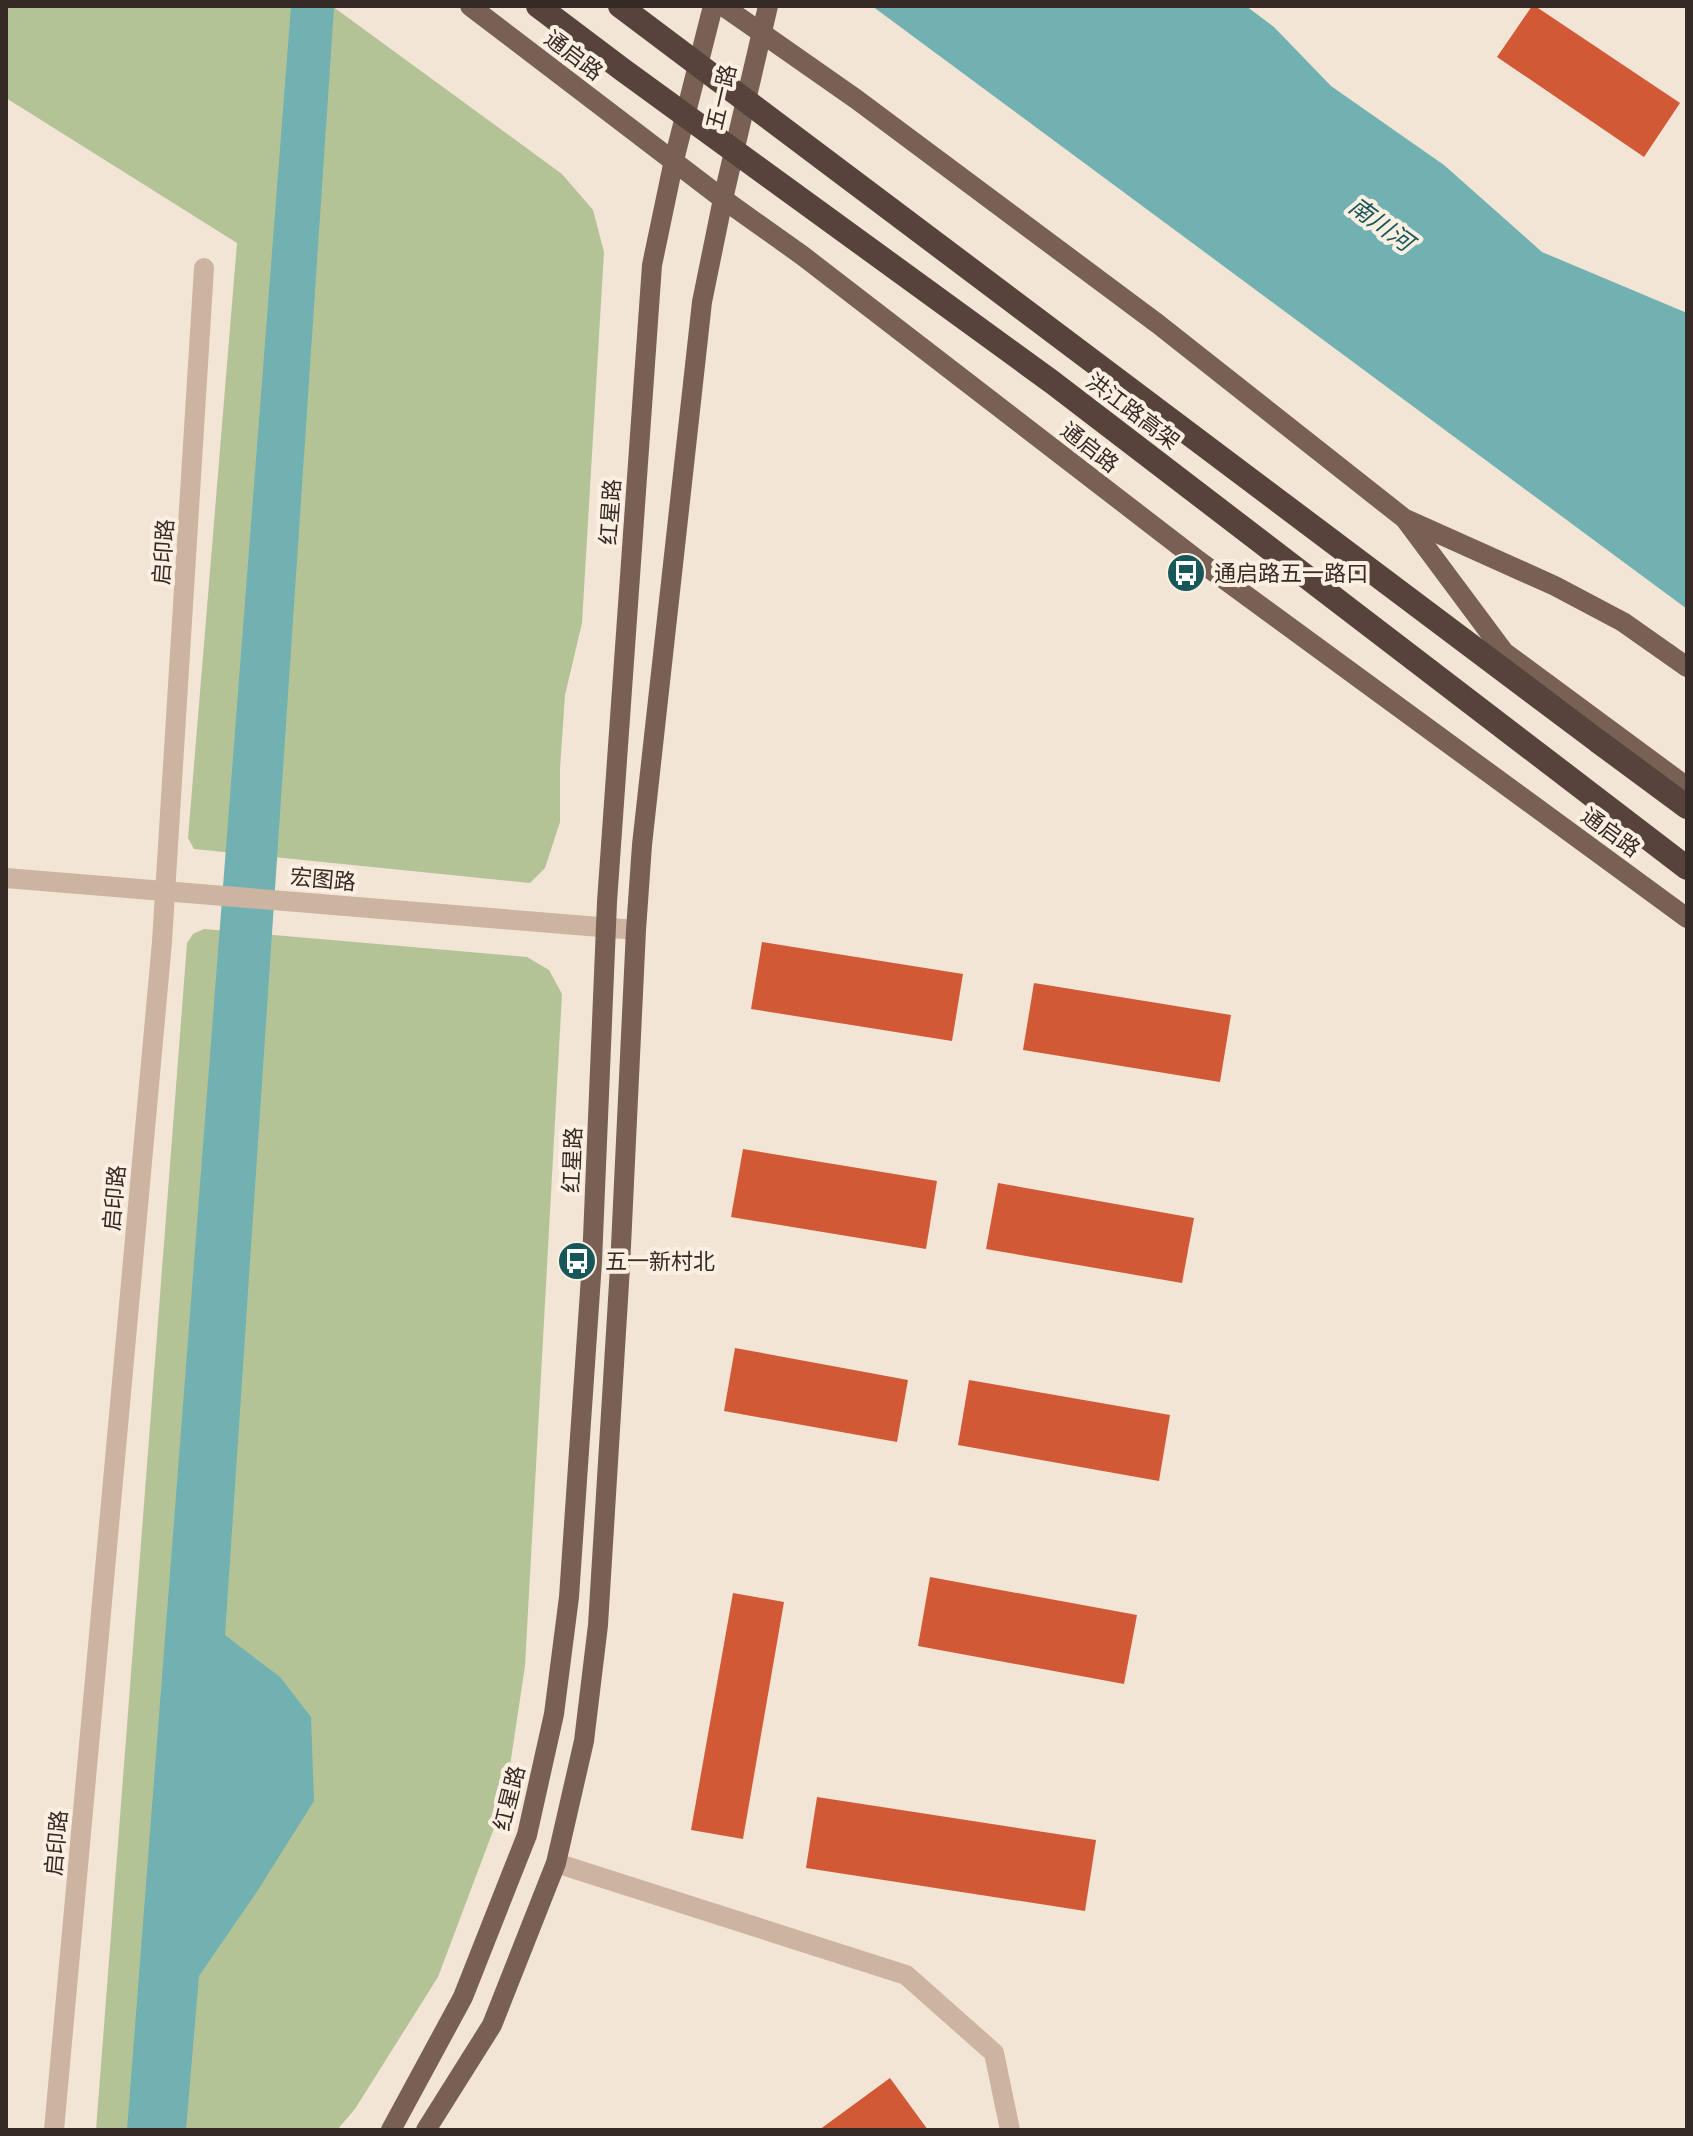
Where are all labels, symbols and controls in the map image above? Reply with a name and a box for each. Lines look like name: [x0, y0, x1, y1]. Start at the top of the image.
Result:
street label: 通启路: [539, 24, 609, 86]
street label: 五一路: [700, 62, 742, 132]
water label: 南川河: [1343, 190, 1422, 260]
street label: 洪江路高架: [1081, 367, 1185, 455]
street label: 通启路: [1055, 416, 1125, 478]
street label: 红星路: [594, 478, 626, 546]
street label: 启印路: [147, 518, 179, 586]
bus stop icon: 通启路五一路口: [1165, 552, 1207, 594]
place label: 通启路五一路口: [1214, 559, 1368, 587]
street label: 通启路: [1576, 801, 1646, 863]
street label: 宏图路: [289, 862, 357, 896]
street label: 红星路: [557, 1127, 587, 1193]
street label: 启印路: [97, 1164, 131, 1232]
bus stop icon: 五一新村北: [556, 1240, 598, 1282]
place label: 五一新村北: [605, 1247, 715, 1275]
street label: 红星路: [487, 1763, 531, 1833]
street label: 启印路: [39, 1809, 73, 1877]

